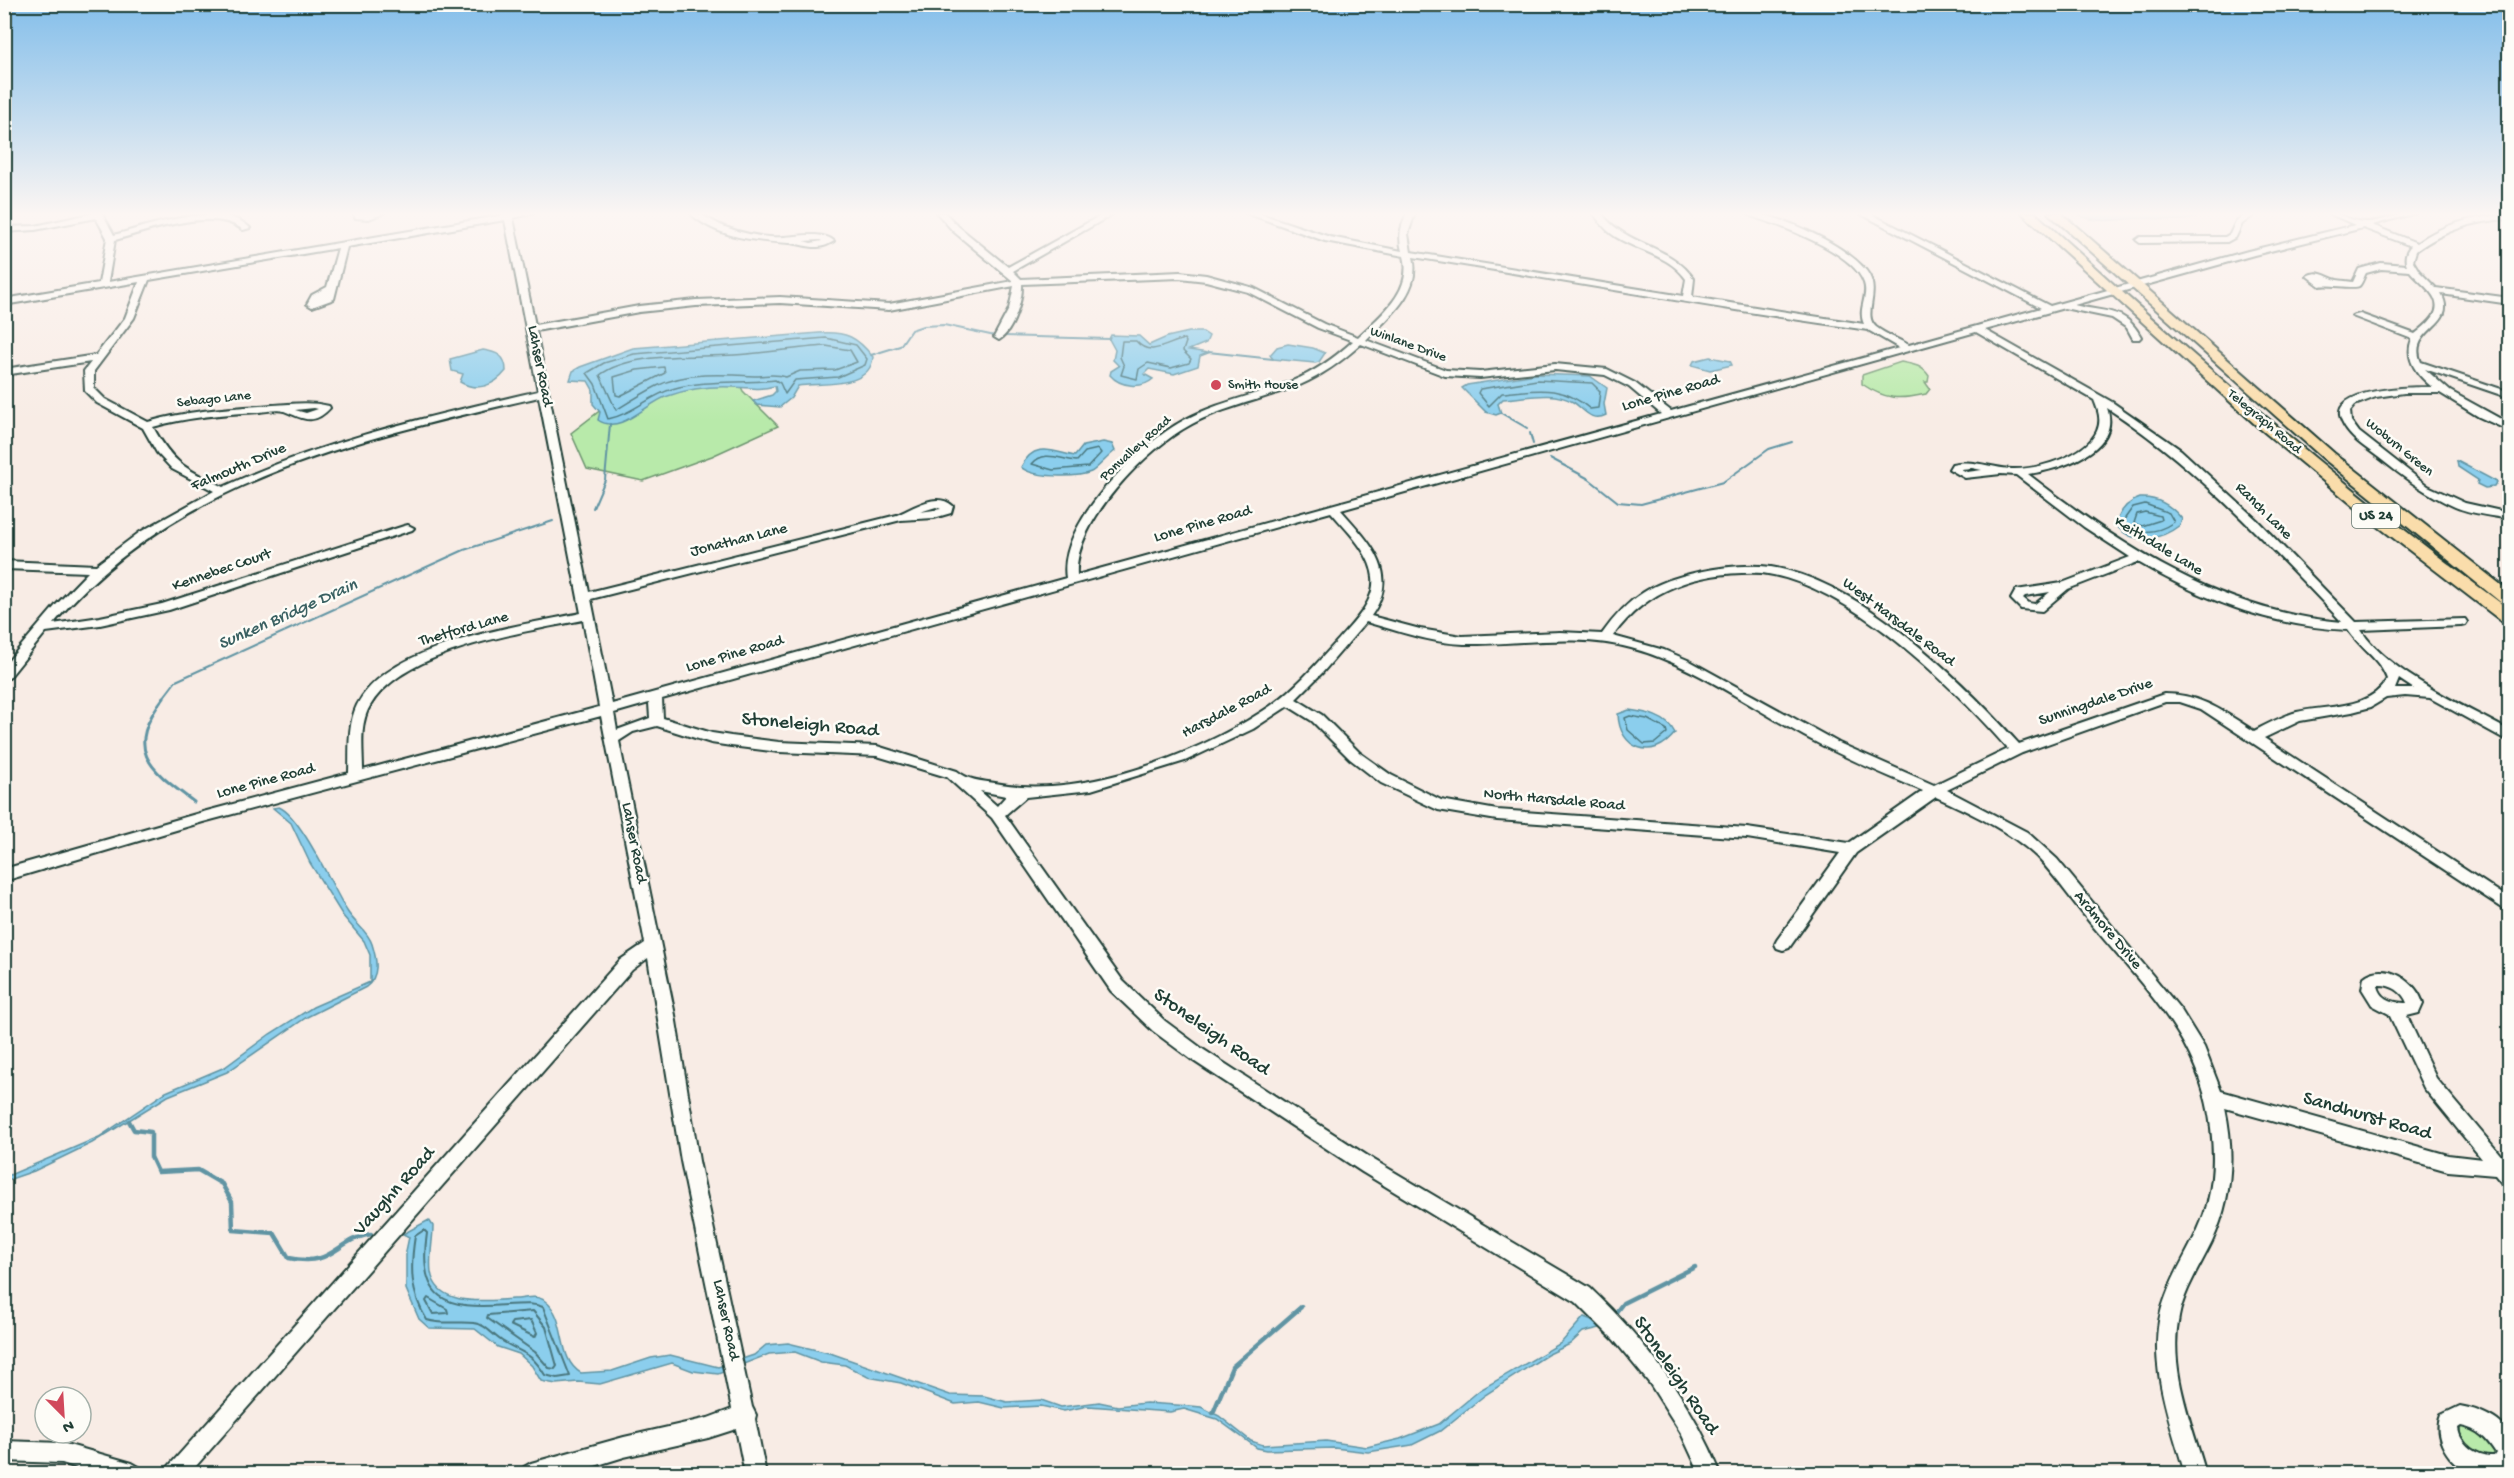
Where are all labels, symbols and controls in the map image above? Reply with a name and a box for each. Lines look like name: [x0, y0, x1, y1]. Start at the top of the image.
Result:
street label: Winlane Drive: [1367, 323, 1449, 367]
street label: Lahser Road: [522, 324, 556, 410]
street label: Lone Pine Road: [1620, 371, 1724, 417]
place label: Smith House: [1228, 377, 1299, 394]
marker: Smith House: [1209, 378, 1223, 392]
street label: Telegraph Road: [2223, 385, 2306, 459]
street label: Sebago Lane: [176, 388, 253, 412]
street label: Ponvalley Road: [1096, 411, 1176, 486]
street label: Woburn Green: [2361, 415, 2437, 481]
street label: Falmouth Drive: [188, 439, 290, 497]
street label: Ranch Lane: [2230, 479, 2296, 545]
street label: Lone Pine Road: [1152, 502, 1256, 548]
road number: US 24: [2352, 504, 2400, 528]
street label: Keithdale Lane: [2110, 513, 2206, 581]
street label: Jonathan Lane: [689, 520, 790, 562]
street label: Kennebec Court: [170, 545, 275, 597]
street label: West Harsdale Road: [1838, 574, 1959, 673]
water label: Sunken Bridge Drain: [215, 575, 361, 655]
street label: Thetford Lane: [416, 608, 512, 652]
street label: Lone Pine Road: [684, 632, 788, 678]
street label: Sunningdale Drive: [2037, 674, 2156, 731]
street label: Harsdale Road: [1179, 680, 1276, 743]
street label: Stoneleigh Road: [741, 709, 882, 744]
street label: Lone Pine Road: [215, 759, 319, 804]
street label: North Harsdale Road: [1483, 785, 1627, 817]
street label: Lahser Road: [616, 801, 650, 887]
street label: Ardmore Drive: [2069, 888, 2146, 975]
street label: Stoneleigh Road: [1148, 984, 1276, 1083]
street label: Sandhurst Road: [2300, 1088, 2436, 1147]
street label: Vaughn Road: [348, 1141, 442, 1242]
street label: Lahser Road: [707, 1278, 743, 1364]
street label: Stoneleigh Road: [1627, 1313, 1724, 1441]
north arrow: [33, 1385, 93, 1445]
text: N: [59, 1415, 76, 1437]

